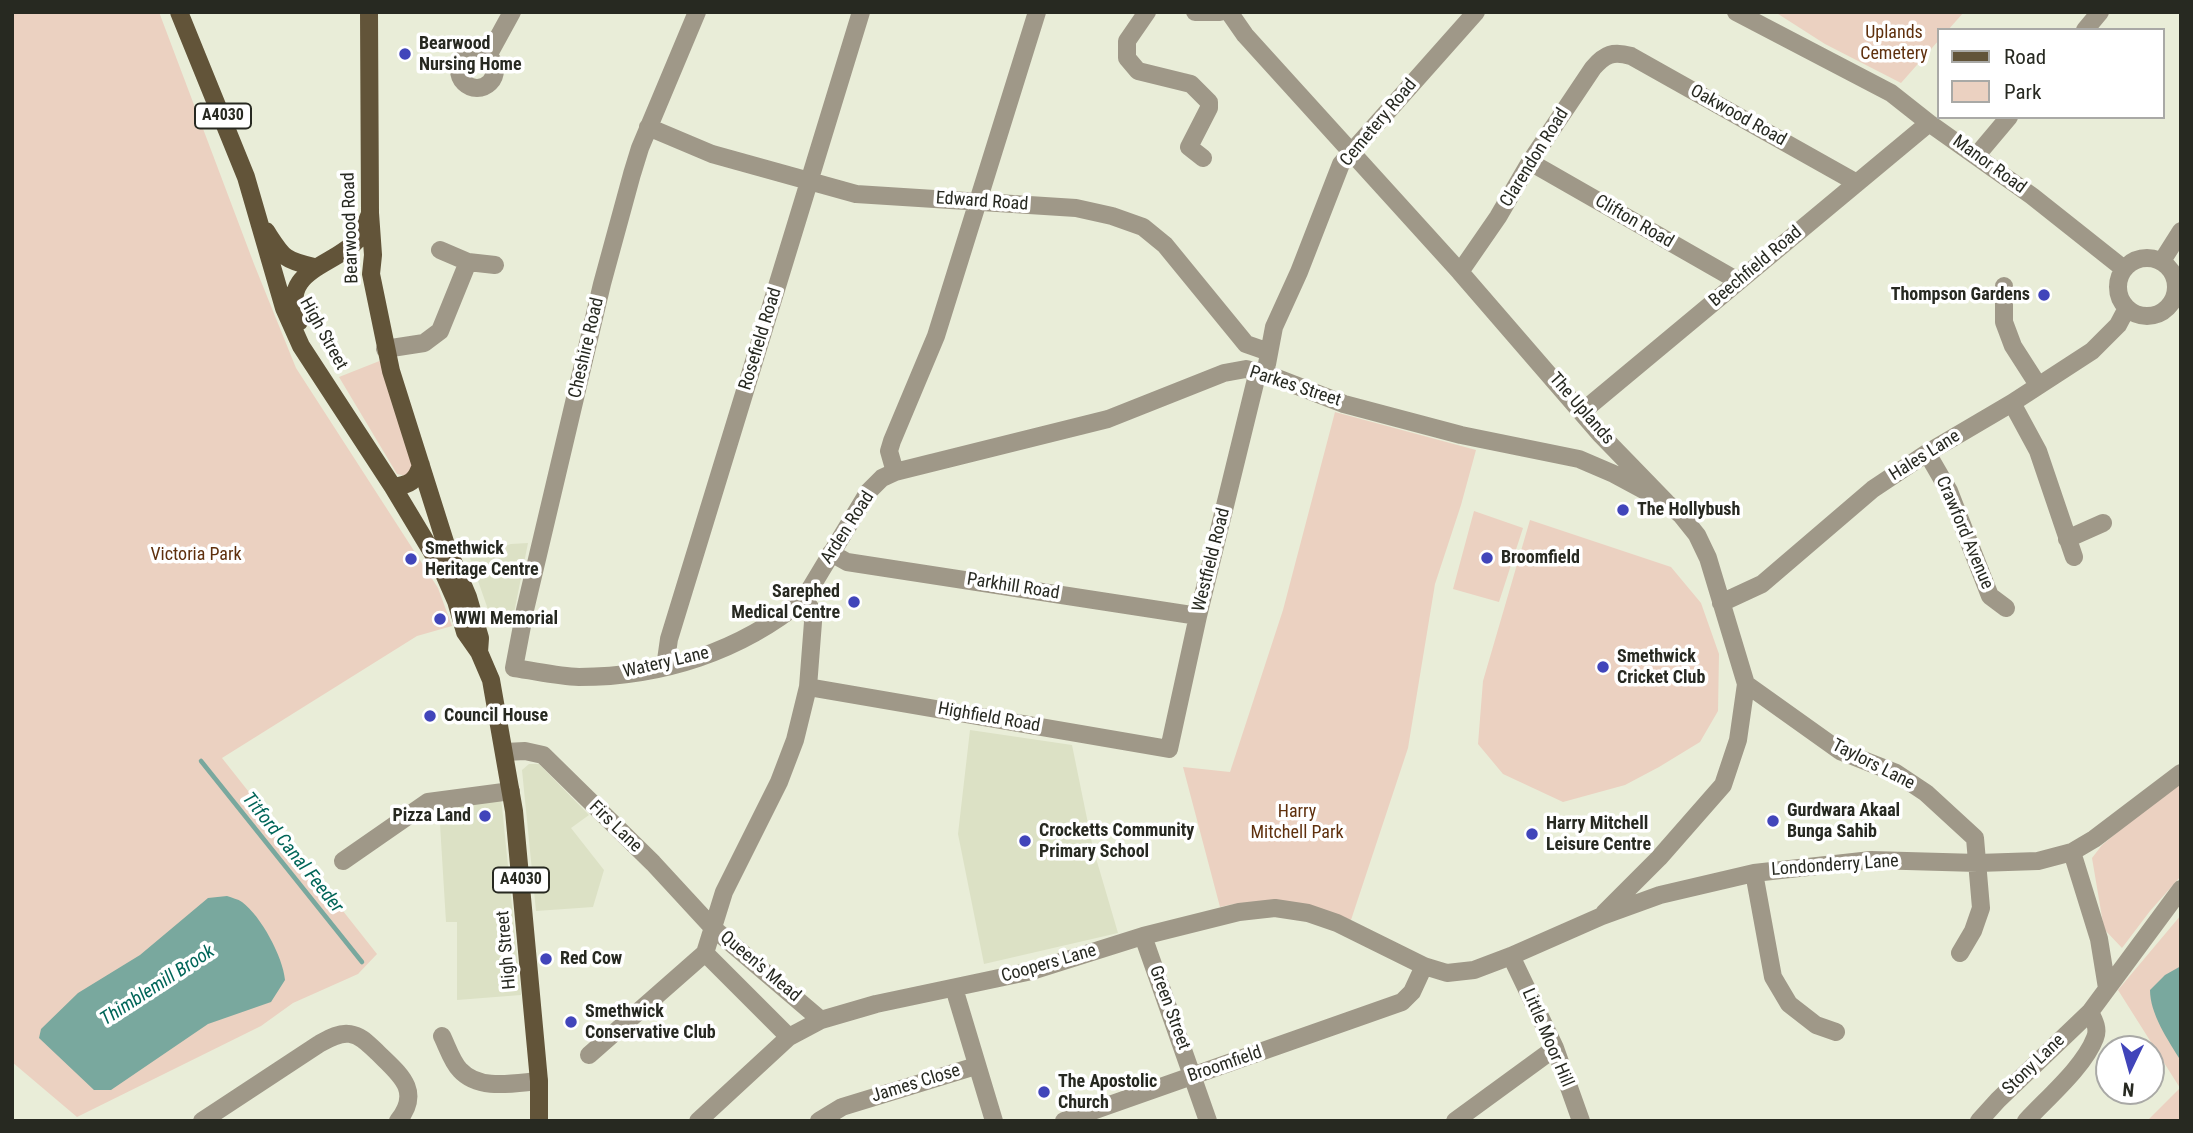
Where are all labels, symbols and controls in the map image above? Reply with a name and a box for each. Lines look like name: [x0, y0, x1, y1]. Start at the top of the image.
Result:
park label: Uplands Cemetery: [1860, 22, 1928, 64]
legend: [1938, 28, 2165, 119]
place label: Bearwood Nursing Home: [419, 33, 522, 76]
text: Road: [2004, 45, 2046, 69]
marker: Bearwood Nursing Home: [397, 46, 413, 62]
street label: Cemetery Road: [1336, 75, 1422, 171]
text: Park: [2004, 80, 2041, 104]
street label: Oakwood Road: [1686, 81, 1790, 151]
road number: A4030: [195, 104, 251, 128]
street label: Clarendon Road: [1496, 105, 1574, 211]
street label: Manor Road: [1948, 131, 2030, 199]
street label: Bearwood Road: [338, 172, 364, 284]
street label: Edward Road: [935, 188, 1029, 216]
street label: Clifton Road: [1591, 191, 1677, 253]
street label: Beechfield Road: [1705, 222, 1807, 312]
place label: Thompson Gardens: [1891, 284, 2030, 306]
street label: Rosefield Road: [735, 285, 787, 393]
marker: Thompson Gardens: [2036, 287, 2052, 303]
street label: High Street: [294, 294, 352, 374]
street label: Cheshire Road: [565, 296, 609, 400]
street label: Parkes Street: [1247, 362, 1343, 412]
street label: The Uplands: [1544, 369, 1618, 449]
street label: Hales Lane: [1886, 426, 1964, 486]
street label: Crawford Avenue: [1931, 473, 1997, 593]
street label: Arden Road: [817, 488, 879, 568]
place label: The Hollybush: [1637, 499, 1740, 521]
marker: The Hollybush: [1615, 502, 1631, 518]
street label: Westfield Road: [1189, 506, 1235, 614]
place label: Smethwick Heritage Centre: [425, 538, 539, 580]
park label: Victoria Park: [150, 544, 242, 566]
place label: Broomfield: [1501, 547, 1580, 569]
marker: Broomfield: [1479, 550, 1495, 566]
marker: Smethwick Heritage Centre: [403, 551, 419, 567]
street label: Parkhill Road: [965, 569, 1061, 605]
place label: Sarephed Medical Centre: [731, 581, 840, 624]
marker: Sarephed Medical Centre: [846, 594, 862, 610]
place label: WWI Memorial: [454, 608, 558, 630]
marker: WWI Memorial: [432, 611, 448, 627]
street label: Watery Lane: [621, 643, 711, 683]
place label: Smethwick Cricket Club: [1617, 646, 1705, 688]
marker: Smethwick Cricket Club: [1595, 659, 1611, 675]
street label: Highfield Road: [936, 698, 1042, 738]
place label: Council House: [444, 705, 548, 727]
marker: Council House: [422, 708, 438, 724]
street label: Taylors Lane: [1828, 735, 1918, 795]
water label: Titford Canal Feeder: [237, 788, 347, 918]
street label: Firs Lane: [584, 797, 646, 857]
place label: Gurdwara Akaal Bunga Sahib: [1787, 800, 1900, 842]
park label: Harry Mitchell Park: [1251, 801, 1343, 844]
place label: Pizza Land: [392, 805, 471, 827]
marker: Pizza Land: [477, 808, 493, 824]
place label: Harry Mitchell Leisure Centre: [1546, 813, 1651, 856]
marker: Gurdwara Akaal Bunga Sahib: [1765, 813, 1781, 829]
place label: Crocketts Community Primary School: [1039, 820, 1194, 862]
marker: Harry Mitchell Leisure Centre: [1524, 826, 1540, 842]
marker: Crocketts Community Primary School: [1017, 833, 1033, 849]
street label: Londonderry Lane: [1771, 851, 1899, 881]
road number: A4030: [493, 867, 549, 892]
street label: High Street: [493, 910, 521, 990]
street label: Queen's Mead: [715, 927, 805, 1007]
street label: Coopers Lane: [999, 940, 1099, 988]
water label: Thimblemill Brook: [97, 941, 219, 1031]
place label: Red Cow: [560, 948, 622, 970]
marker: Red Cow: [538, 951, 554, 967]
street label: Green Street: [1144, 963, 1194, 1053]
street label: Little Moor Hill: [1517, 986, 1577, 1090]
place label: Smethwick Conservative Club: [585, 1001, 716, 1044]
marker: Smethwick Conservative Club: [563, 1014, 579, 1030]
street label: Stony Lane: [1998, 1030, 2070, 1100]
north arrow: [2095, 1035, 2165, 1105]
street label: Broomfield: [1185, 1042, 1265, 1088]
street label: James Close: [869, 1060, 963, 1108]
place label: The Apostolic Church: [1058, 1071, 1157, 1114]
text: N: [2122, 1077, 2135, 1101]
marker: The Apostolic Church: [1036, 1084, 1052, 1100]

